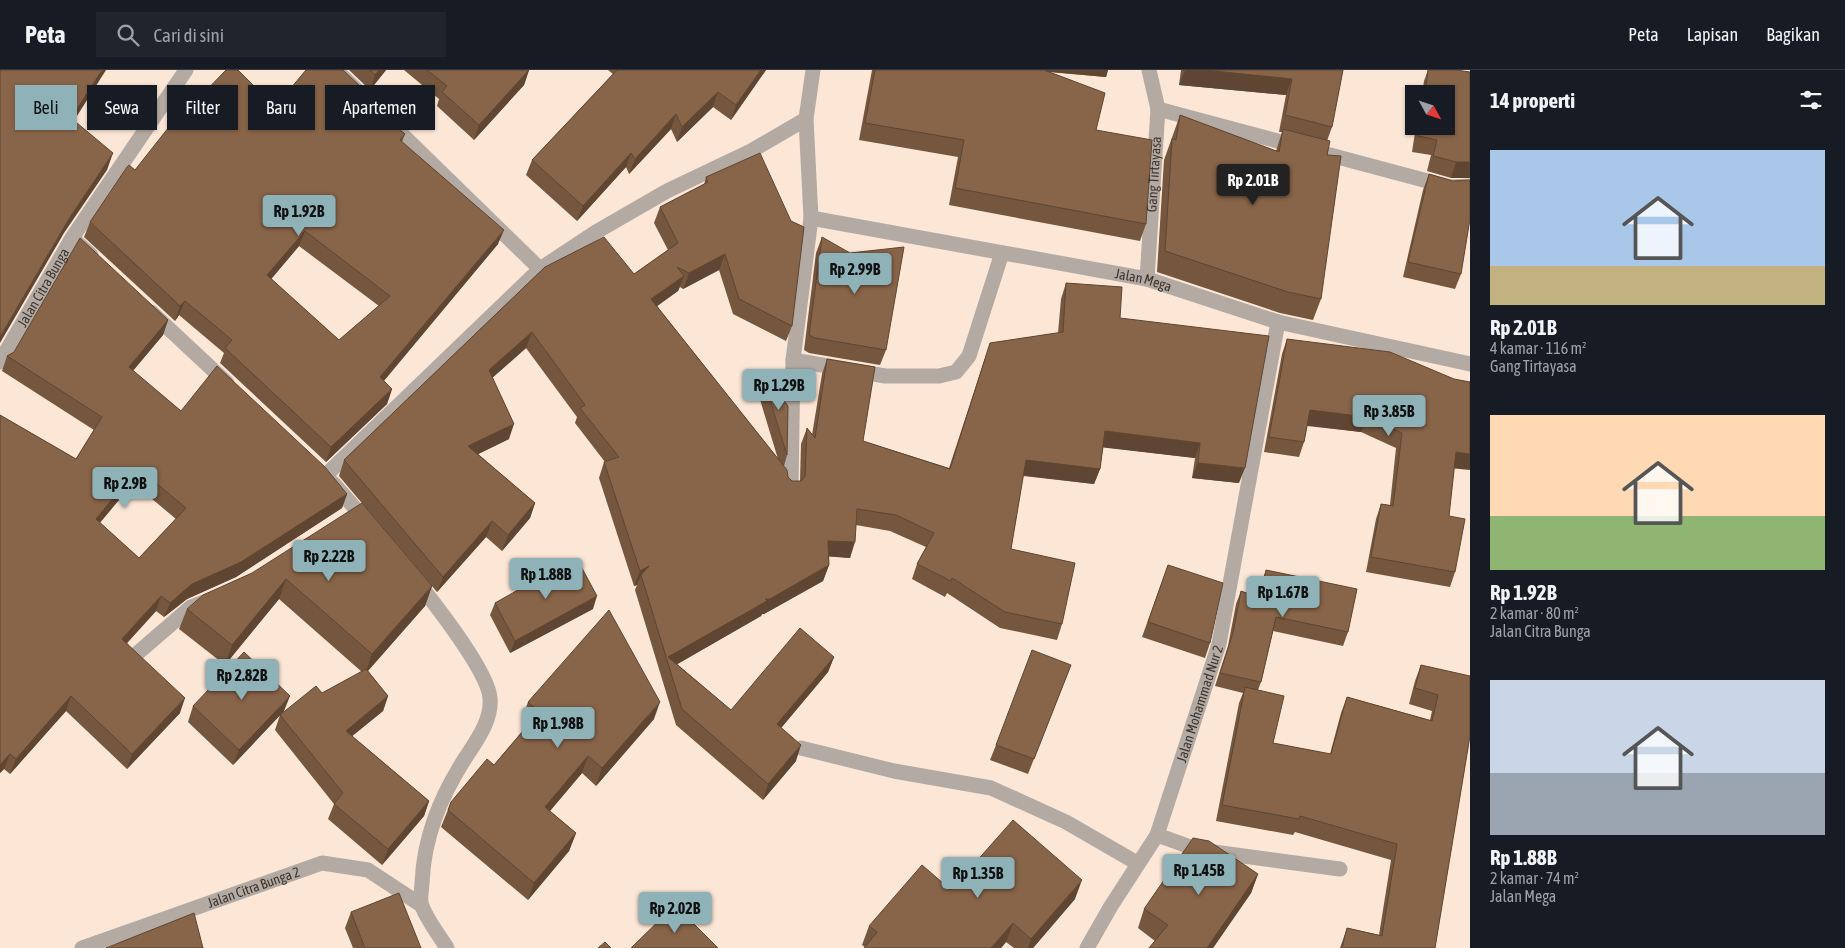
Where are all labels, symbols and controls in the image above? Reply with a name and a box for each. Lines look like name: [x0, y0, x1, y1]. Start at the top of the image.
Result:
search box: [96, 12, 446, 57]
text: Peta: [25, 21, 66, 48]
icon: search: [114, 21, 142, 49]
text: Cari di sini: [154, 24, 224, 46]
text: Peta: [1628, 24, 1659, 45]
text: Lapisan: [1687, 24, 1738, 45]
text: Bagikan: [1766, 24, 1820, 45]
chip: Beli: [15, 85, 77, 130]
chip: Sewa: [87, 85, 157, 130]
chip: Filter: [167, 85, 238, 130]
chip: Baru: [248, 85, 315, 130]
chip: Apartemen: [325, 85, 435, 130]
north arrow: [1405, 85, 1455, 135]
map controls: [1405, 85, 1455, 135]
icon: filters: [1797, 86, 1825, 114]
text: 14 properti: [1490, 88, 1575, 112]
street label: Gang Tirtayasa: [1143, 136, 1164, 213]
pin: Rp 2.01B: [1201, 164, 1305, 206]
text: Rp 2.01B: [1228, 171, 1278, 189]
icon: home: [1613, 183, 1703, 273]
pin: Rp 1.92B: [247, 194, 351, 237]
text: Rp 1.92B: [274, 202, 324, 220]
street label: Jalan Citra Bunga: [14, 245, 72, 330]
pin: Rp 2.99B: [803, 252, 907, 295]
text: Rp 2.99B: [830, 260, 880, 278]
street label: Jalan Mega: [1114, 265, 1174, 295]
text: Rp 2.01B: [1490, 315, 1557, 339]
text: 4 kamar · 116 m²: [1490, 339, 1586, 357]
text: Gang Tirtayasa: [1490, 357, 1577, 375]
pin: Rp 1.29B: [727, 368, 831, 411]
text: Rp 1.29B: [754, 376, 804, 394]
pin: Rp 3.85B: [1337, 394, 1441, 437]
text: Rp 3.85B: [1364, 402, 1414, 420]
icon: home: [1613, 448, 1703, 538]
pin: Rp 2.9B: [79, 466, 171, 509]
text: Rp 2.9B: [103, 474, 147, 492]
pin: Rp 2.22B: [277, 540, 381, 582]
text: Rp 2.22B: [304, 547, 354, 565]
pin: Rp 1.88B: [494, 558, 598, 600]
text: Rp 1.88B: [521, 565, 571, 583]
pin: Rp 1.67B: [1231, 576, 1335, 618]
text: Rp 1.92B: [1490, 580, 1557, 604]
text: Rp 1.67B: [1258, 583, 1308, 601]
text: 2 kamar · 80 m²: [1490, 604, 1579, 622]
text: Jalan Citra Bunga: [1490, 622, 1591, 640]
street label: Jalan Mohammad Nur 2: [1173, 643, 1226, 764]
pin: Rp 2.82B: [190, 658, 294, 701]
text: Rp 2.82B: [217, 666, 267, 684]
pin: Rp 1.98B: [506, 706, 610, 749]
icon: home: [1613, 713, 1703, 803]
text: Rp 1.98B: [533, 714, 583, 732]
text: Rp 1.88B: [1490, 845, 1557, 869]
pin: Rp 1.45B: [1147, 854, 1251, 896]
pin: Rp 1.35B: [926, 856, 1030, 899]
text: Rp 1.45B: [1174, 861, 1224, 879]
street label: Jalan Citra Bunga 2: [205, 864, 302, 911]
text: Rp 1.35B: [953, 864, 1003, 882]
text: 2 kamar · 74 m²: [1490, 869, 1579, 887]
text: Jalan Mega: [1490, 887, 1556, 905]
pin: Rp 2.02B: [623, 892, 727, 934]
text: Rp 2.02B: [650, 899, 700, 917]

